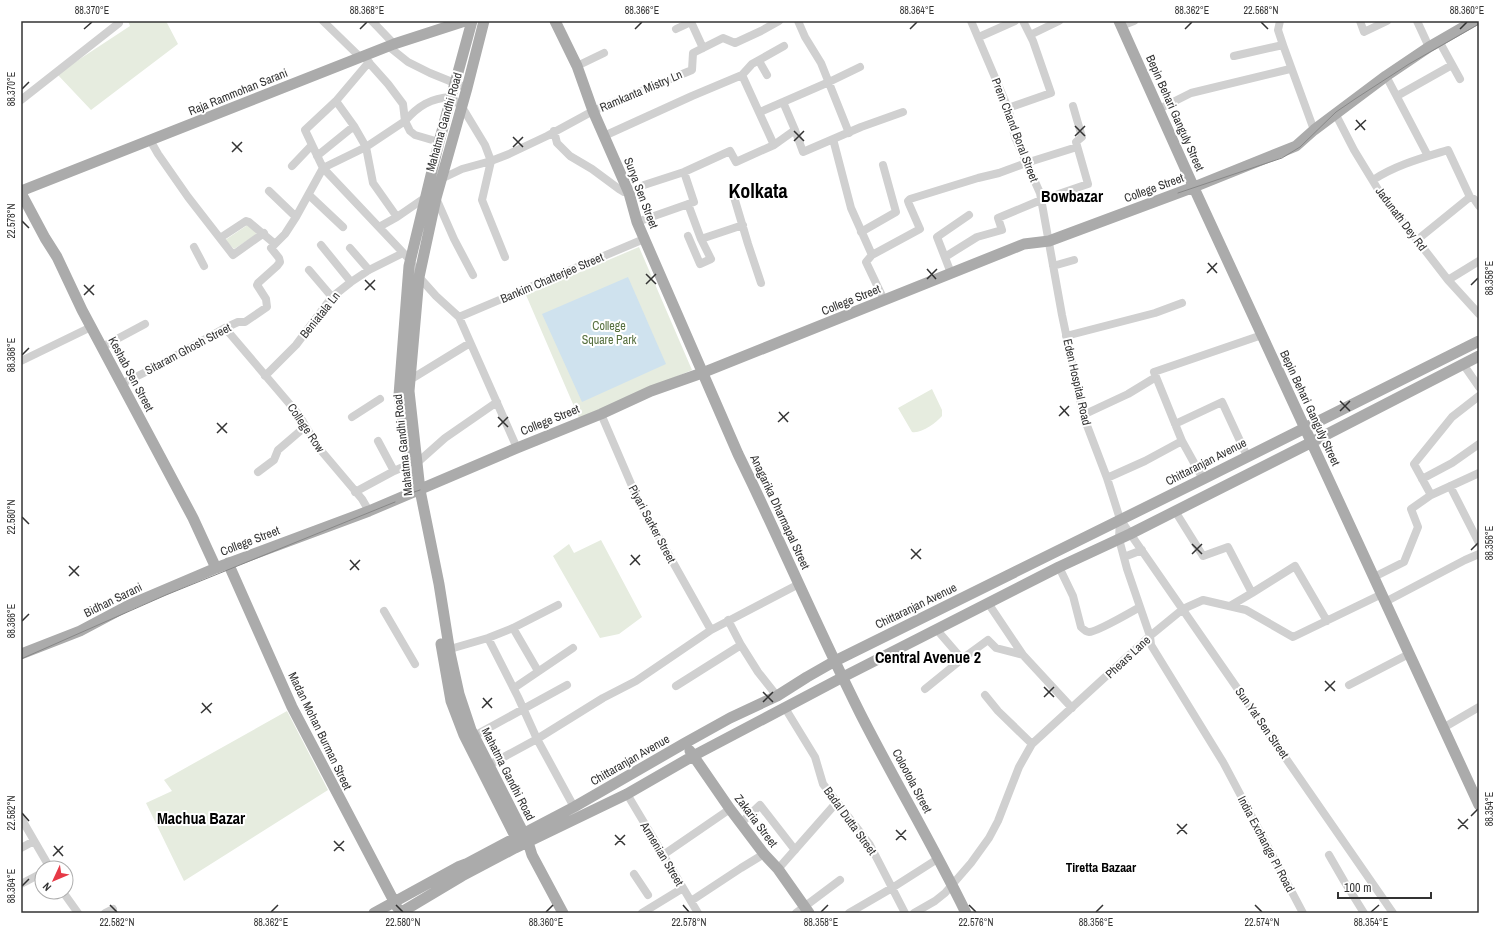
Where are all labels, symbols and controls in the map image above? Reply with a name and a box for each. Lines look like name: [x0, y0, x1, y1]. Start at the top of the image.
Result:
text: 88.370°E: [75, 4, 109, 17]
text: 88.368°E: [350, 4, 384, 17]
text: 88.366°E: [625, 4, 659, 17]
text: 88.364°E: [900, 4, 934, 17]
text: 88.362°E: [1175, 4, 1209, 17]
text: 22.568°N: [1244, 4, 1279, 17]
text: 88.360°E: [1450, 4, 1484, 17]
street label: Bepin Behari Ganguly Street: [1142, 52, 1208, 174]
street label: Raja Rammohan Sarani: [186, 65, 290, 119]
street label: Ramkanta Mistry Ln: [597, 66, 685, 116]
street label: Mahatma Gandhi Road: [422, 71, 466, 173]
text: 88.370°E: [5, 72, 18, 106]
street label: Prem Chand Boral Street: [988, 76, 1042, 184]
street label: Surya Sen Street: [620, 155, 662, 231]
street label: College Street: [1122, 170, 1186, 206]
district label: Kolkata: [728, 177, 788, 204]
street label: Jadunath Dey Rd: [1372, 184, 1430, 254]
district label: Bowbazar: [1041, 185, 1104, 207]
text: 22.578°N: [5, 203, 18, 239]
street label: Bankim Chatterjee Street: [498, 249, 606, 307]
text: 88.358°E: [1483, 261, 1496, 295]
street label: College Street: [819, 281, 883, 319]
street label: Beniatala Ln: [296, 288, 344, 342]
park label: College Square Park: [582, 318, 636, 348]
street label: Sitaram Ghosh Street: [142, 319, 234, 378]
street label: Keshab Sen Street: [105, 334, 158, 414]
street label: Eden Hospital Road: [1059, 337, 1095, 427]
text: 88.368°E: [5, 338, 18, 372]
street label: Bepin Behari Ganguly Street: [1276, 348, 1344, 469]
street label: Mahatma Gandhi Road: [390, 393, 416, 497]
street label: College Row: [284, 400, 329, 456]
street label: College Street: [518, 401, 582, 439]
street label: Chittaranjan Avenue: [1163, 435, 1249, 489]
street label: Anagarika Dharmapal Street: [746, 451, 814, 572]
street label: Piyari Sarker Street: [625, 482, 679, 566]
text: 22.580°N: [5, 499, 18, 535]
street label: College Street: [218, 522, 282, 560]
text: 88.356°E: [1483, 526, 1496, 560]
street label: Bidhan Sarani: [81, 579, 145, 621]
street label: Chittaranjan Avenue: [872, 579, 960, 633]
text: 88.366°E: [5, 604, 18, 638]
street label: Phears Lane: [1102, 632, 1154, 682]
district label: Central Avenue 2: [875, 646, 981, 668]
street label: Madan Mohan Burman Street: [285, 669, 356, 793]
street label: Sun Yat Sen Street: [1232, 684, 1293, 762]
street label: Mahatma Gandhi Road: [478, 725, 538, 823]
street label: Chittaranjan Avenue: [587, 731, 673, 789]
street label: Colootola Street: [888, 746, 936, 816]
street label: Badal Dutta Street: [820, 784, 880, 858]
street label: Zakaria Street: [731, 791, 781, 851]
text: 88.354°E: [1483, 792, 1496, 826]
street label: India Exchange PI Road: [1234, 793, 1298, 895]
text: 22.582°N: [5, 795, 18, 831]
district label: Machua Bazar: [157, 807, 246, 829]
street label: Armenian Street: [636, 818, 687, 889]
district label: Tiretta Bazaar: [1066, 859, 1137, 876]
north arrow: [34, 860, 74, 900]
text: 88.364°E: [5, 869, 18, 903]
scale bar: [1338, 874, 1431, 900]
text: N: [40, 880, 54, 894]
text: 100 m: [1344, 880, 1371, 896]
text: 22.582°N: [100, 916, 135, 929]
text: 88.362°E: [254, 916, 288, 929]
text: 22.580°N: [386, 916, 421, 929]
text: 88.360°E: [529, 916, 563, 929]
text: 22.578°N: [672, 916, 707, 929]
text: 88.358°E: [804, 916, 838, 929]
text: 22.576°N: [959, 916, 994, 929]
text: 88.356°E: [1079, 916, 1113, 929]
text: 22.574°N: [1245, 916, 1280, 929]
text: 88.354°E: [1354, 916, 1388, 929]

